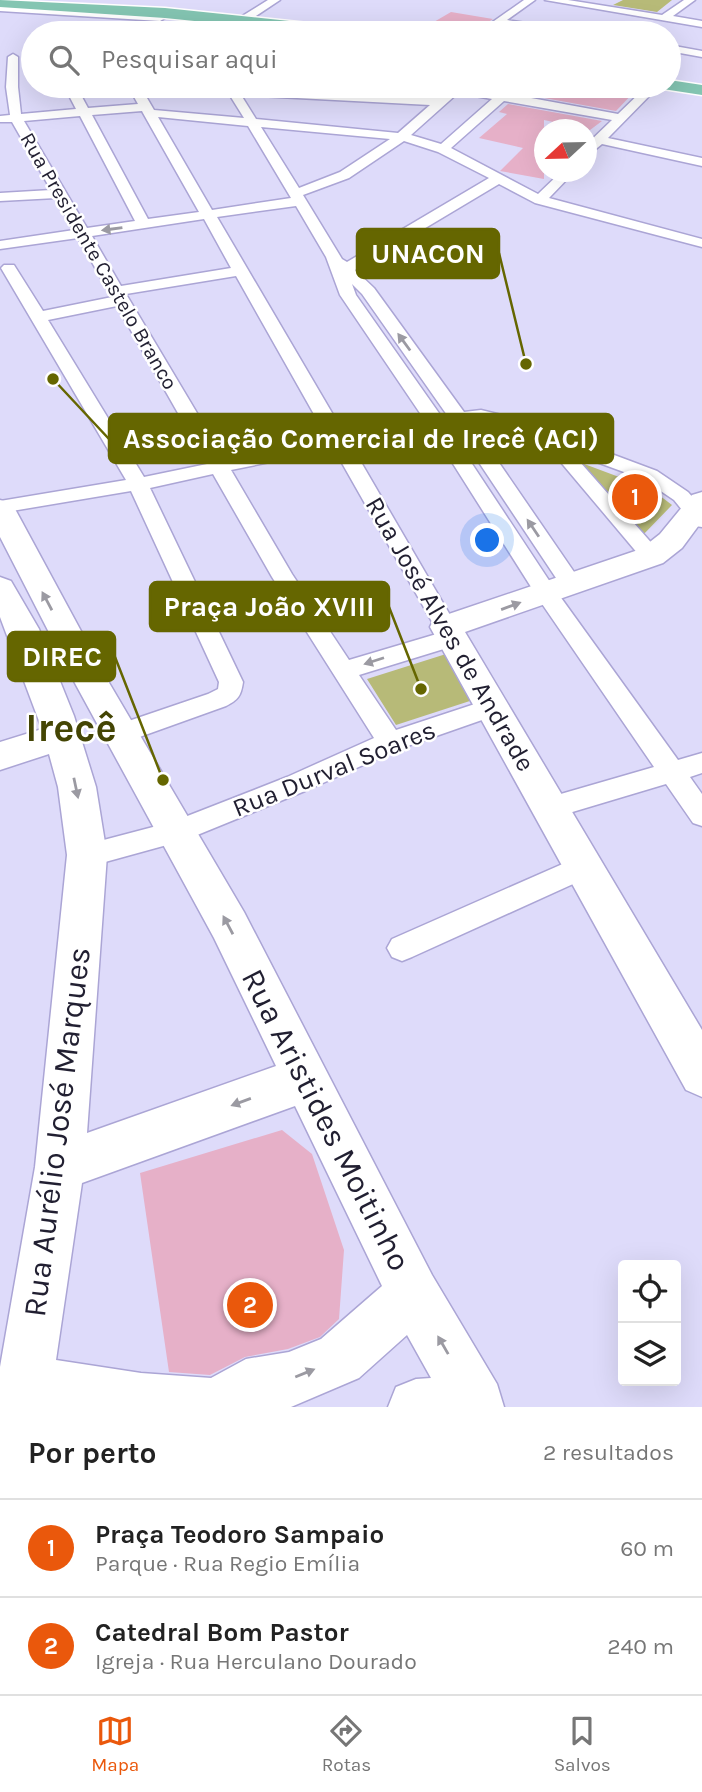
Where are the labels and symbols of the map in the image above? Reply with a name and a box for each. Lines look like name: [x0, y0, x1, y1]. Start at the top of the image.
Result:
north arrow: [534, 119, 597, 182]
street label: Rua Presidente Castelo Branco: [15, 128, 183, 394]
one-way arrow: [101, 224, 123, 235]
callout: UNACON: [357, 229, 499, 278]
text: UNACON: [371, 237, 485, 270]
one-way arrow: [397, 333, 411, 351]
callout: Associação Comercial de Irecê (ACI): [109, 414, 613, 463]
text: Associação Comercial de Irecê (ACI): [123, 422, 599, 455]
pin: 1: [612, 471, 658, 523]
street label: Rua José Alves de Andrade: [359, 491, 541, 777]
one-way arrow: [527, 519, 540, 538]
your location: [470, 523, 504, 557]
callout: Praça João XVIII: [150, 582, 389, 631]
text: Praça João XVIII: [163, 590, 375, 623]
one-way arrow: [42, 591, 53, 611]
one-way arrow: [500, 600, 521, 611]
callout: DIREC: [8, 632, 115, 681]
text: DIREC: [22, 640, 102, 673]
one-way arrow: [363, 657, 384, 667]
district label: Irecê: [25, 704, 117, 751]
street label: Rua Durval Soares: [228, 714, 440, 824]
one-way arrow: [71, 777, 82, 799]
one-way arrow: [222, 915, 234, 935]
street label: Rua Aurélio José Marques: [16, 945, 98, 1319]
street label: Rua Aristides Moitinho: [234, 963, 418, 1277]
one-way arrow: [230, 1097, 251, 1108]
pin: 2: [227, 1279, 273, 1331]
one-way arrow: [437, 1336, 449, 1355]
one-way arrow: [295, 1368, 316, 1379]

